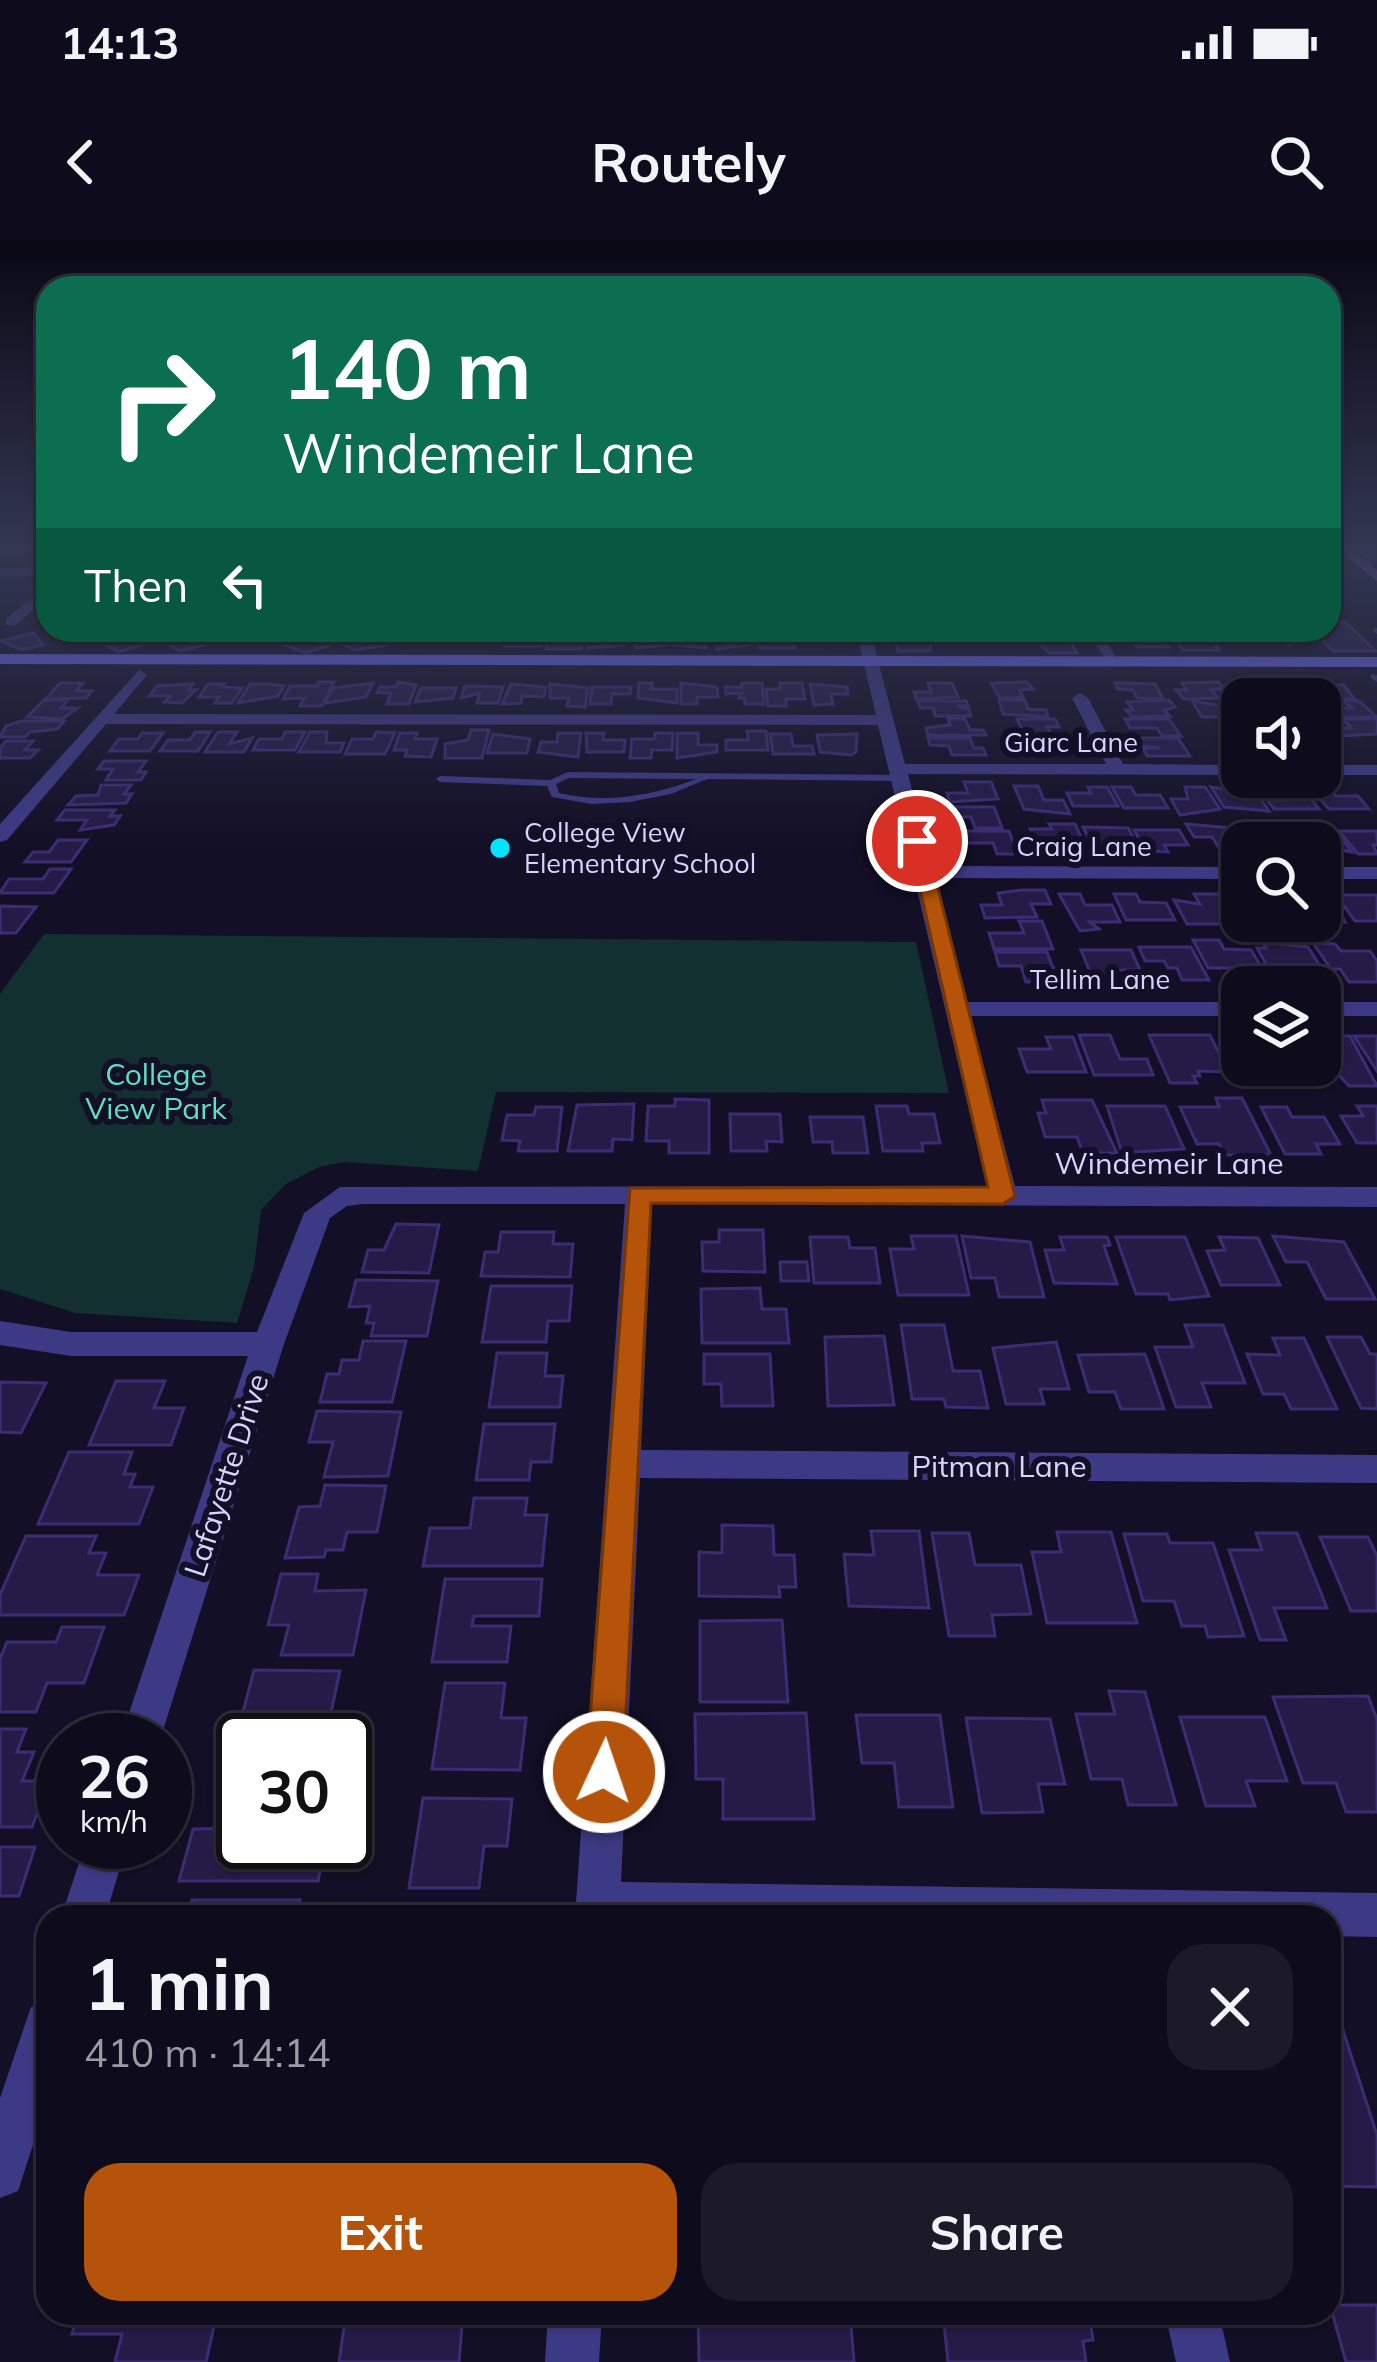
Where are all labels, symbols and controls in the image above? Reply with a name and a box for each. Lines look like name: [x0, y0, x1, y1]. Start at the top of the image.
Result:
text: 14:13: [60, 14, 179, 70]
text: Routely: [591, 128, 786, 196]
icon: back: [48, 129, 114, 195]
icon: search: [1263, 129, 1329, 195]
text: 140 m: [282, 315, 532, 420]
icon: right: [84, 324, 240, 480]
text: Windemeir Lane: [282, 419, 695, 487]
icon: left: [212, 552, 278, 618]
text: Then: [84, 557, 188, 613]
map controls: [1221, 678, 1341, 1086]
button: sound: [1221, 678, 1341, 798]
street label: Giarc Lane: [1004, 725, 1138, 759]
pin: [866, 790, 968, 892]
icon: arrive: [884, 808, 950, 874]
place label: College View Elementary School: [524, 815, 756, 880]
button: search: [1221, 822, 1341, 942]
street label: Craig Lane: [1016, 829, 1152, 863]
marker: College View Elementary School: [487, 835, 513, 861]
street label: Tellim Lane: [1030, 962, 1170, 996]
button: layers: [1221, 966, 1341, 1086]
park label: College View Park: [85, 1055, 227, 1127]
street label: Windemeir Lane: [1054, 1144, 1284, 1182]
street label: Lafayette Drive: [175, 1369, 277, 1581]
street label: Pitman Lane: [911, 1447, 1087, 1485]
position arrow: [541, 1709, 667, 1835]
speed limit sign: 30: [216, 1713, 372, 1869]
text: 26: [78, 1738, 150, 1813]
text: km/h: [80, 1802, 148, 1840]
text: 1 min: [84, 1938, 274, 2028]
button: close: [1167, 1944, 1293, 2070]
text: 410 m · 14:14: [84, 2028, 330, 2077]
button: Exit: [84, 2163, 677, 2301]
button: Share: [701, 2163, 1293, 2301]

